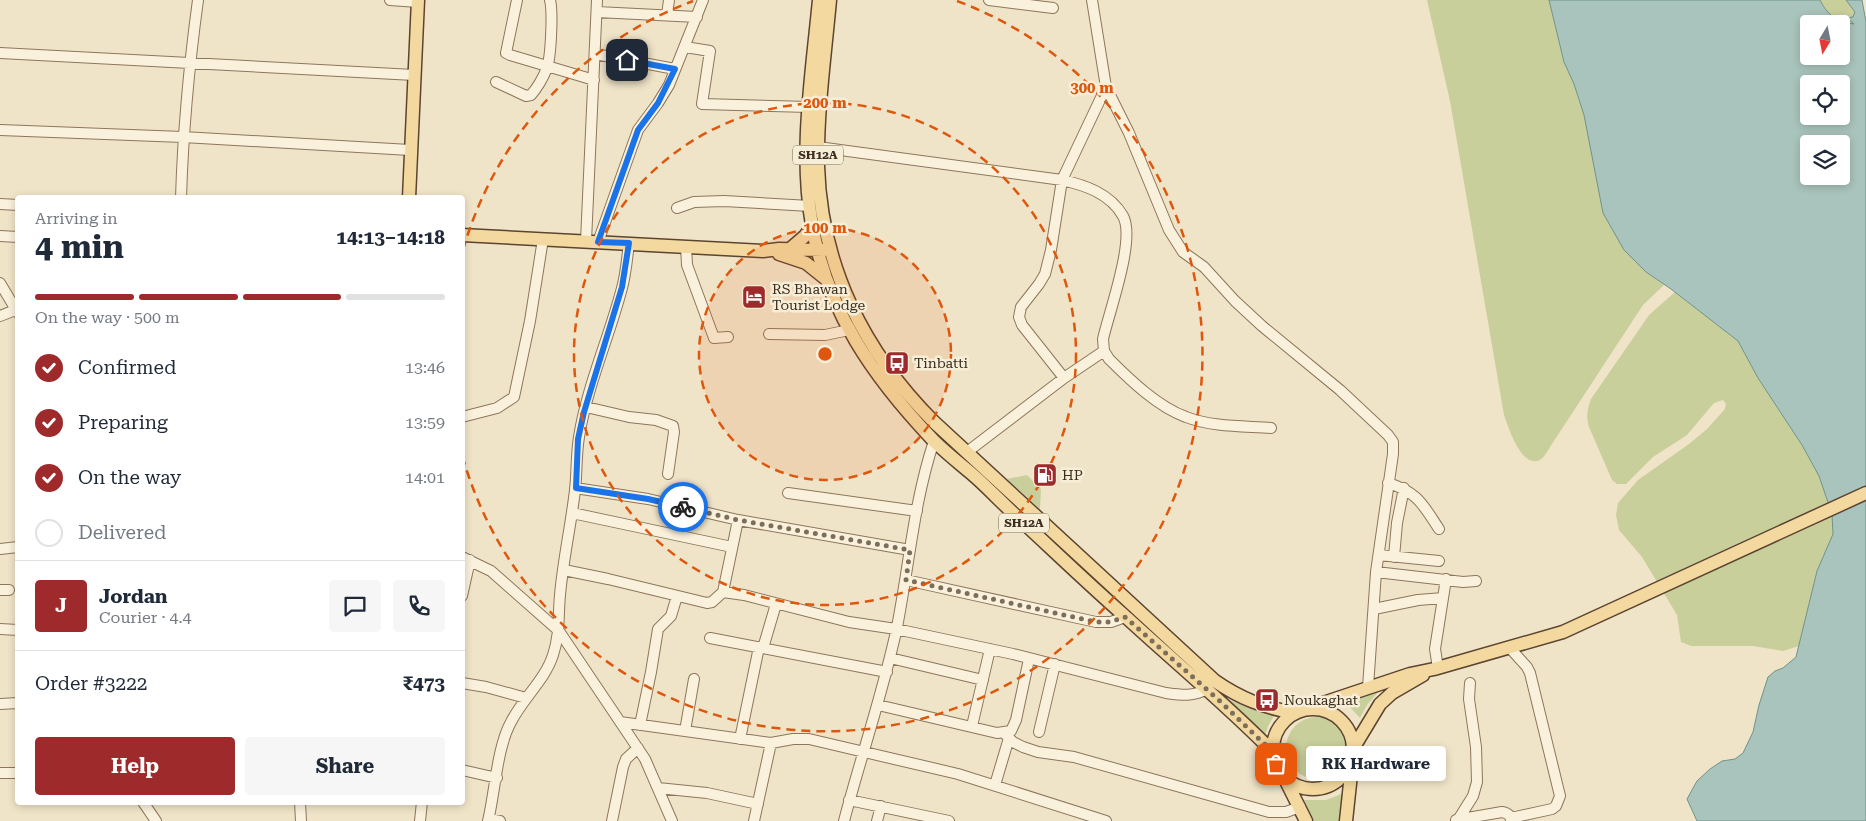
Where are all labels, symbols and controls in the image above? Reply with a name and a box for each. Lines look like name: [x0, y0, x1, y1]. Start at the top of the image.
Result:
north arrow: [1800, 15, 1850, 65]
map controls: [1800, 15, 1850, 185]
pin: [606, 39, 648, 81]
icon: home: [613, 46, 641, 74]
button: locate: [1800, 75, 1850, 125]
text: 300 m: [1070, 79, 1114, 97]
text: 200 m: [803, 94, 847, 112]
button: layers: [1800, 135, 1850, 185]
road number: SH12A: [793, 146, 843, 164]
text: Arriving in: [35, 209, 118, 228]
text: 100 m: [803, 219, 847, 237]
text: 14:13–14:18: [336, 226, 445, 249]
text: 4 min: [35, 228, 124, 266]
place label: RS Bhawan Tourist Lodge: [772, 281, 865, 313]
hotel icon: RS Bhawan Tourist Lodge: [741, 284, 767, 310]
text: On the way · 500 m: [35, 308, 180, 327]
centre of rings: [816, 345, 834, 363]
bus stop icon: Tinbatti: [884, 350, 910, 376]
icon: check: [35, 354, 63, 382]
place label: Tinbatti: [914, 355, 969, 371]
text: Confirmed: [78, 356, 176, 379]
text: 13:46: [405, 358, 445, 377]
icon: check: [35, 409, 63, 437]
text: Preparing: [78, 411, 168, 434]
text: 13:59: [405, 413, 445, 432]
fuel station icon: HP: [1032, 462, 1058, 488]
icon: check: [35, 464, 63, 492]
text: On the way: [78, 466, 181, 489]
place label: HP: [1062, 467, 1083, 483]
text: 14:01: [405, 468, 445, 487]
courier: [658, 482, 708, 532]
icon: bike: [669, 493, 697, 521]
road number: SH12A: [999, 514, 1049, 532]
text: Delivered: [78, 521, 166, 544]
button: chat: [329, 580, 381, 632]
button: phone: [393, 580, 445, 632]
text: Jordan: [99, 585, 168, 608]
text: J: [55, 594, 67, 617]
text: Courier · 4.4: [99, 608, 192, 627]
text: Order #3222: [35, 672, 147, 695]
text: ₹473: [402, 672, 445, 695]
bus stop icon: Noukaghat: [1254, 687, 1280, 713]
place label: Noukaghat: [1284, 692, 1358, 708]
button: Help: [35, 737, 235, 795]
button: Share: [245, 737, 445, 795]
pin: [1255, 743, 1297, 785]
callout: RK Hardware: [1306, 746, 1446, 782]
icon: bag: [1262, 750, 1290, 778]
text: RK Hardware: [1322, 754, 1430, 773]

